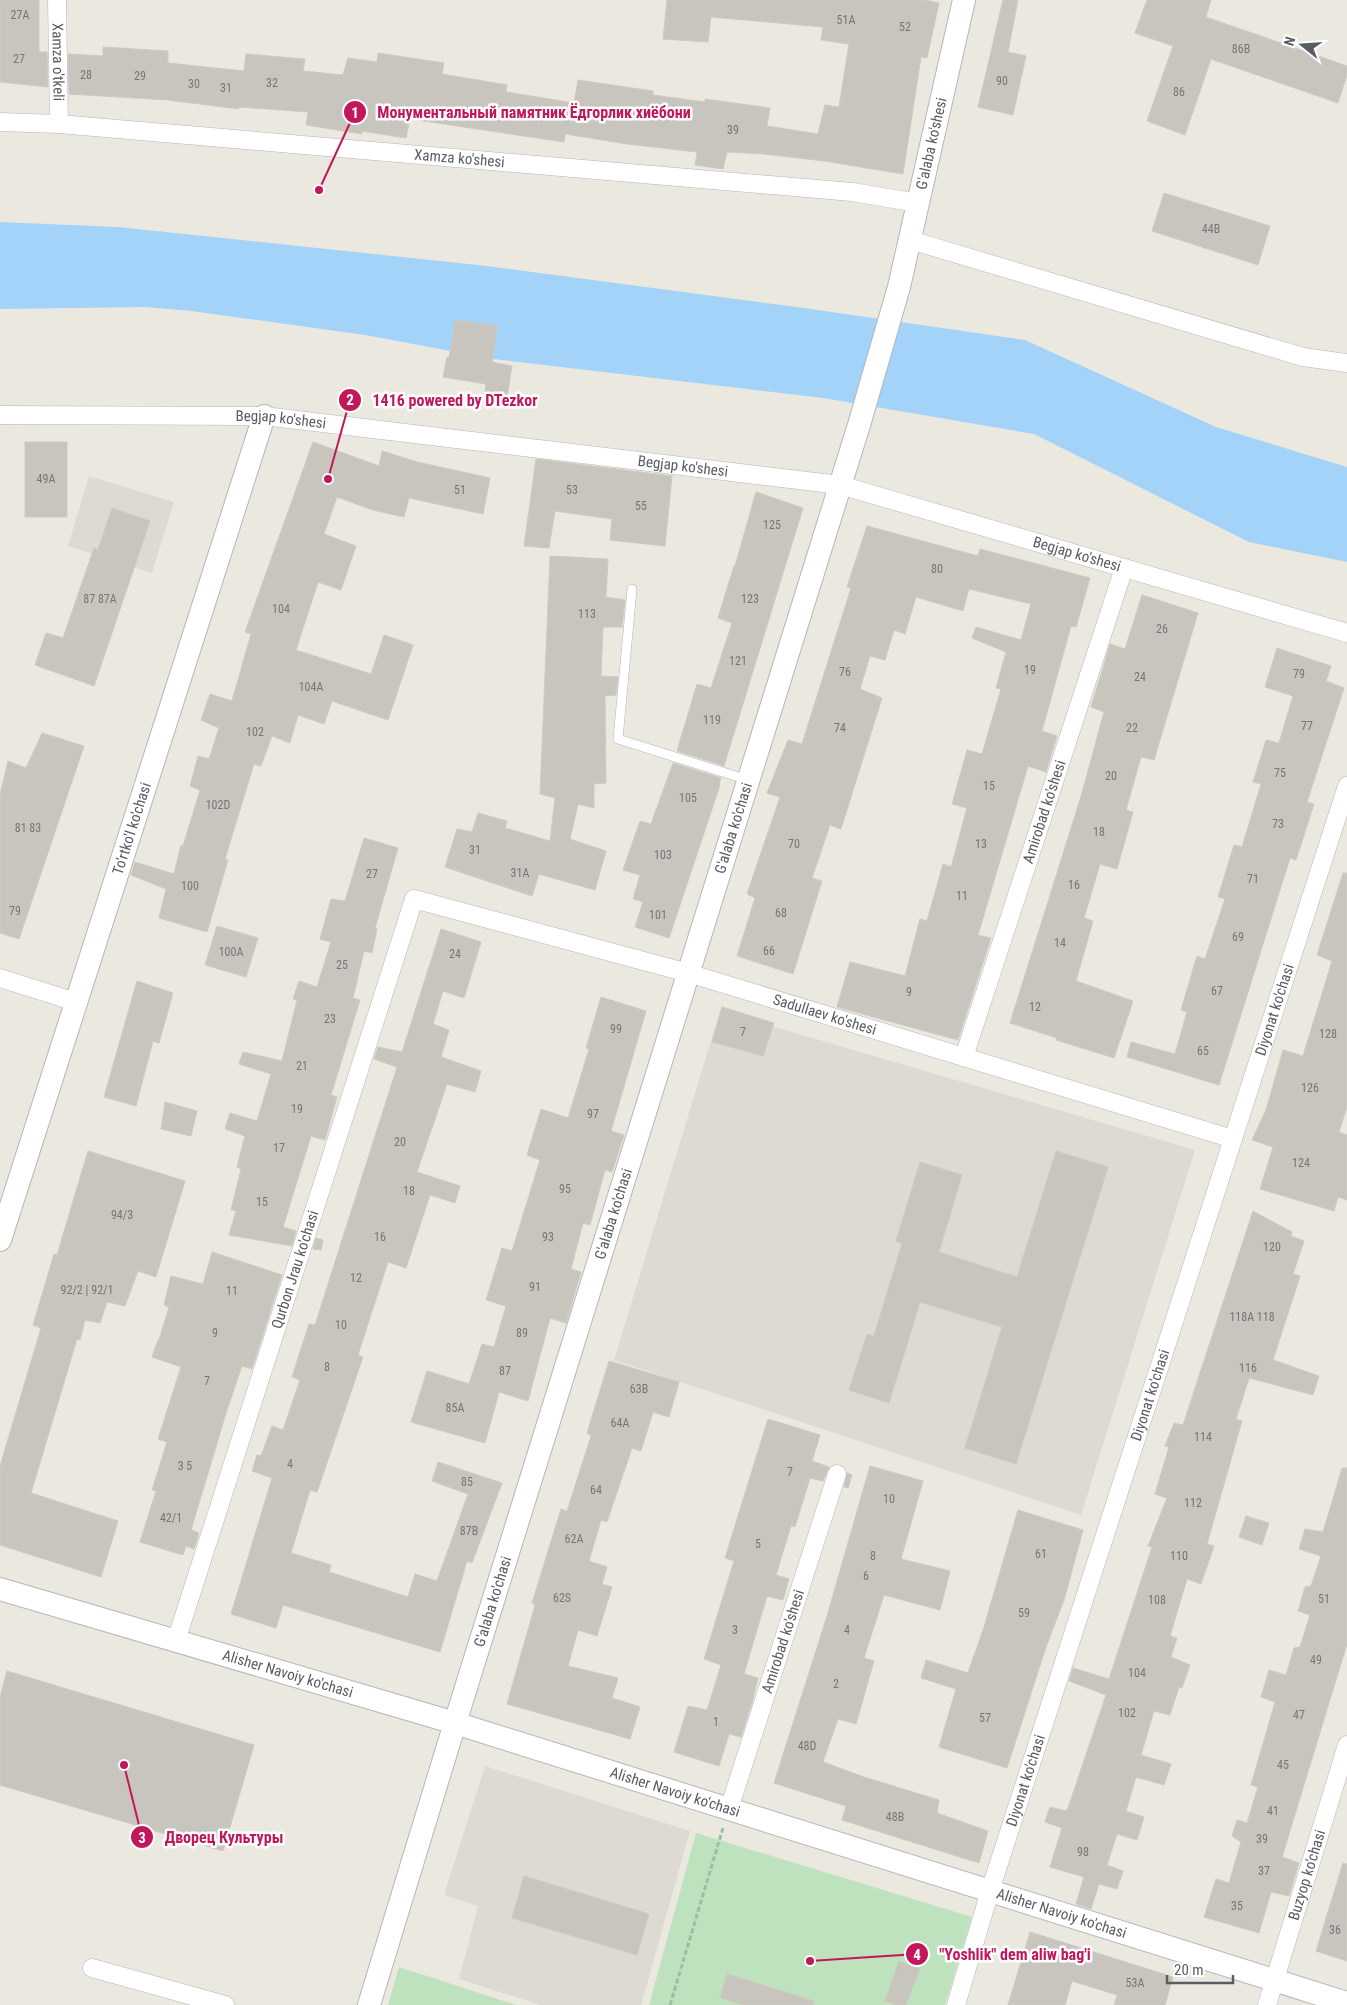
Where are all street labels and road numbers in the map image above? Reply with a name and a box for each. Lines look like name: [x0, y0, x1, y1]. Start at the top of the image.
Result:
street label: Xamza o'tkeli: [48, 23, 68, 101]
street label: G'alaba ko'shesi: [912, 96, 951, 191]
street label: Xamza ko'shesi: [414, 145, 505, 171]
street label: Begjap ko'shesi: [236, 407, 327, 432]
street label: Begjap ko'shesi: [637, 452, 729, 481]
street label: Begjap ko'shesi: [1031, 533, 1123, 576]
street label: Amirobad ko'shesi: [1019, 758, 1070, 866]
street label: To'rtko'l ko'chasi: [109, 780, 155, 877]
street label: G'alaba ko'chasi: [711, 781, 756, 876]
street label: Diyonat ko'chasi: [1251, 962, 1298, 1058]
street label: Sadullaev ko'shesi: [771, 990, 879, 1039]
street label: G'alaba ko'chasi: [591, 1166, 636, 1262]
street label: Qurbon Jrau ko'chasi: [268, 1208, 322, 1331]
street label: Diyonat ko'chasi: [1127, 1347, 1173, 1443]
street label: G'alaba ko'chasi: [470, 1554, 515, 1649]
street label: Amirobad ko'shesi: [758, 1587, 808, 1695]
street label: Alisher Navoiy ko'chasi: [220, 1646, 355, 1701]
street label: Diyonat ko'chasi: [1002, 1733, 1049, 1829]
street label: Alisher Navoiy ko'chasi: [608, 1763, 742, 1821]
street label: Buzyop ko'chasi: [1285, 1828, 1329, 1922]
street label: Alisher Navoiy ko'chasi: [994, 1885, 1129, 1942]

